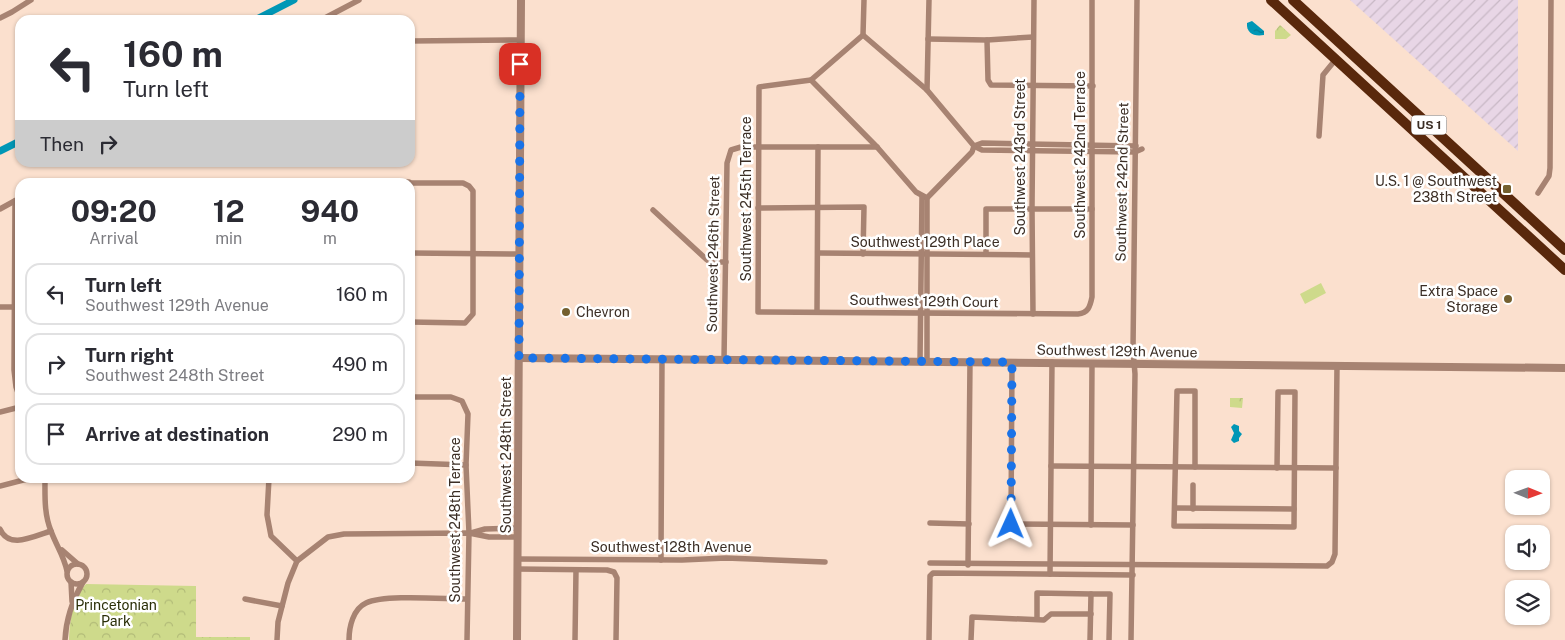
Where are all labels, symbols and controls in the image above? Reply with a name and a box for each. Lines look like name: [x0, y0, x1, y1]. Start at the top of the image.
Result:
text: 160 m: [123, 34, 223, 75]
icon: left: [40, 35, 105, 100]
pin: [499, 43, 541, 85]
icon: arrive: [506, 50, 534, 78]
street label: Southwest 242nd Terrace: [1072, 71, 1088, 239]
text: Turn left: [123, 76, 209, 102]
street label: Southwest 243rd Street: [1012, 78, 1028, 236]
street label: Southwest 242nd Street: [1113, 102, 1131, 262]
street label: Southwest 245th Terrace: [738, 116, 754, 282]
road number: US 1: [1412, 116, 1446, 134]
icon: right: [94, 130, 122, 158]
text: Then: [40, 133, 84, 155]
place label: U.S. 1 @ Southwest 238th Street: [1375, 173, 1497, 205]
street label: Southwest 246th Street: [704, 175, 722, 333]
marker: U.S. 1 @ Southwest 238th Street: [1501, 183, 1513, 195]
text: 09:20: [71, 193, 157, 229]
text: 12: [213, 193, 245, 229]
text: 940: [300, 193, 359, 229]
text: Arrival: [89, 229, 139, 248]
text: min: [215, 229, 242, 248]
text: m: [323, 229, 337, 248]
street label: Southwest 129th Place: [850, 234, 1000, 250]
text: Turn left: [85, 274, 162, 296]
icon: left: [42, 280, 70, 308]
text: 160 m: [336, 283, 388, 305]
place label: Extra Space Storage: [1419, 283, 1498, 315]
street label: Southwest 129th Court: [849, 292, 999, 310]
marker: Extra Space Storage: [1502, 293, 1514, 305]
text: Southwest 129th Avenue: [85, 296, 269, 315]
place label: Chevron: [576, 304, 630, 320]
marker: Chevron: [560, 306, 572, 318]
street label: Southwest 129th Avenue: [1036, 342, 1198, 360]
text: Turn right: [85, 344, 174, 366]
icon: right: [42, 350, 70, 378]
text: 490 m: [332, 353, 388, 375]
text: Southwest 248th Street: [85, 366, 265, 385]
street label: Southwest 248th Street: [498, 376, 514, 534]
icon: arrive: [42, 420, 70, 448]
text: Arrive at destination: [85, 423, 269, 445]
text: 290 m: [332, 423, 388, 445]
street label: Southwest 248th Terrace: [447, 437, 463, 603]
north arrow: [1505, 470, 1550, 515]
map controls: [1505, 470, 1550, 625]
position arrow: [984, 497, 1036, 549]
button: sound: [1505, 525, 1550, 570]
street label: Southwest 128th Avenue: [590, 539, 752, 555]
button: layers: [1505, 580, 1550, 625]
park label: Princetonian Park: [75, 597, 157, 629]

